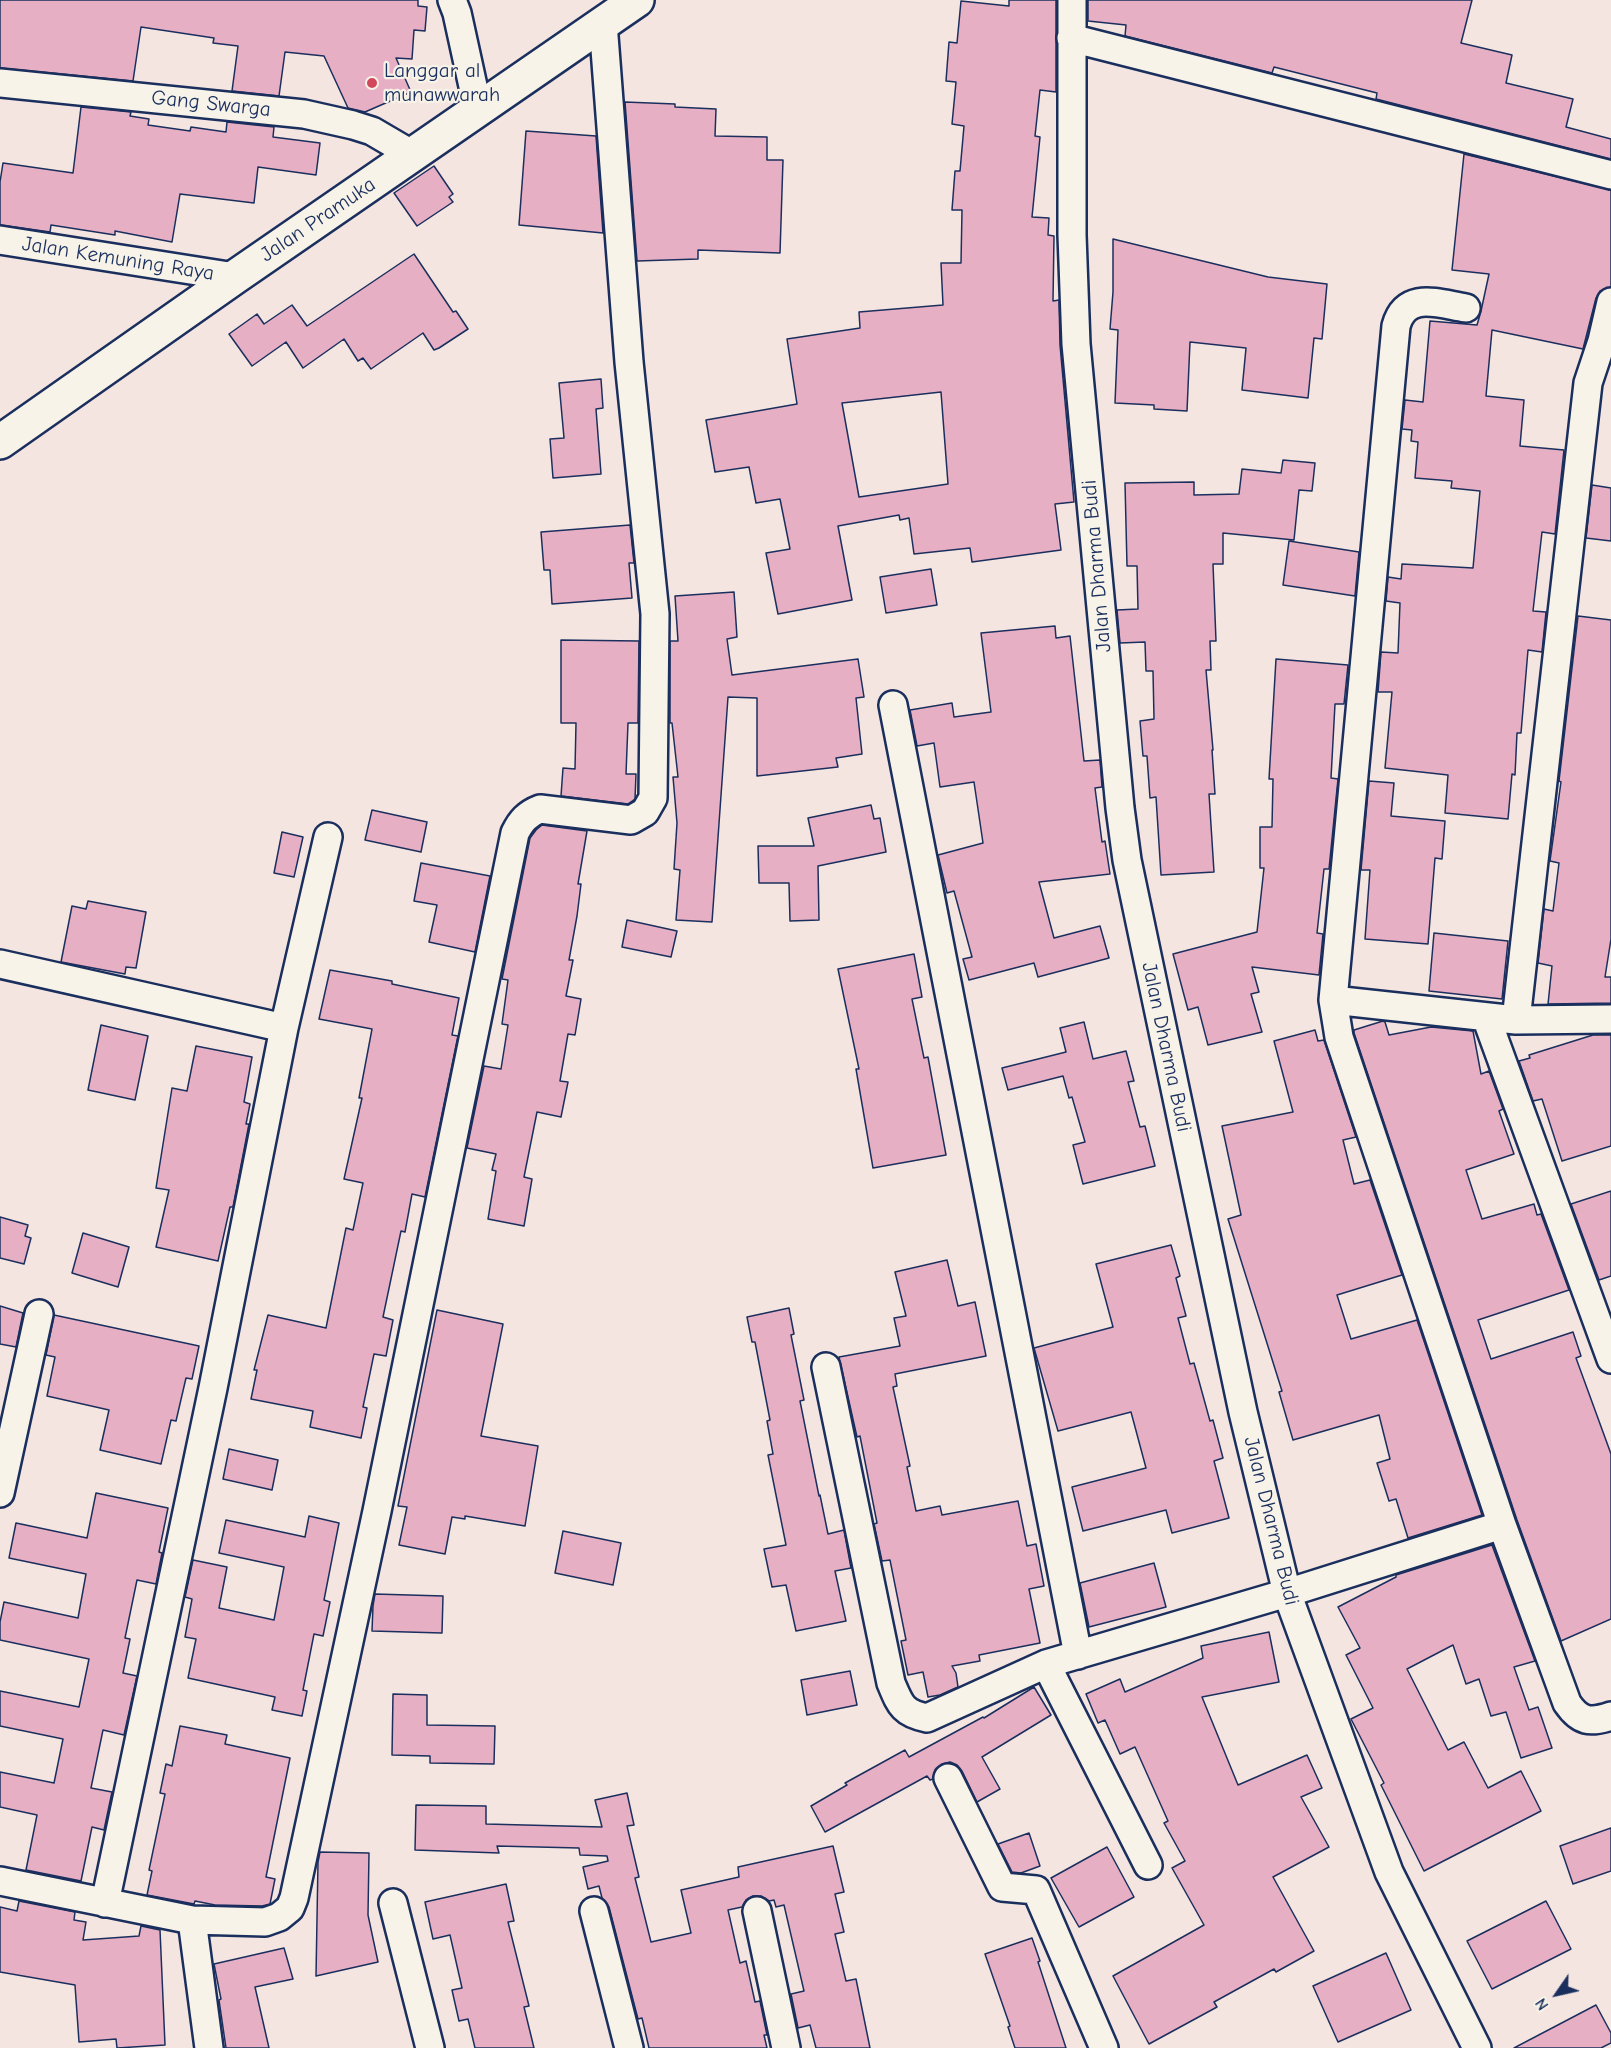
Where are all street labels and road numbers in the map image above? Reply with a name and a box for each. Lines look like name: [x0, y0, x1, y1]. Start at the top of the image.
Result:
street label: Gang Swarga: [150, 85, 272, 123]
street label: Jalan Pramuka: [256, 172, 380, 268]
street label: Jalan Kemuning Raya: [20, 231, 216, 287]
street label: Jalan Dharma Budi: [1077, 479, 1117, 653]
street label: Jalan Dharma Budi: [1136, 960, 1196, 1134]
street label: Jalan Dharma Budi: [1238, 1434, 1304, 1608]

